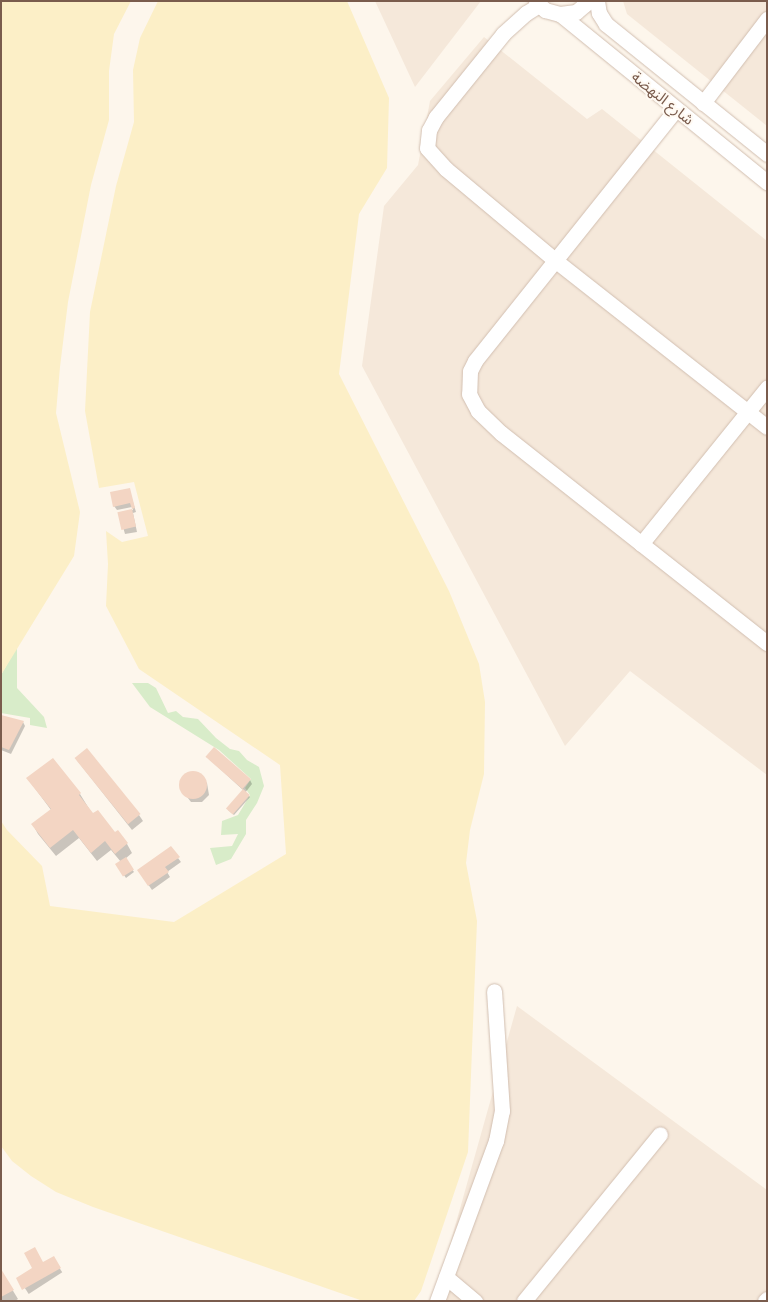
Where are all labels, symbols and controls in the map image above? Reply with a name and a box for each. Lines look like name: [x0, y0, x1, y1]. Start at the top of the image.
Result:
street label: شارع النهضة: [628, 67, 698, 129]

